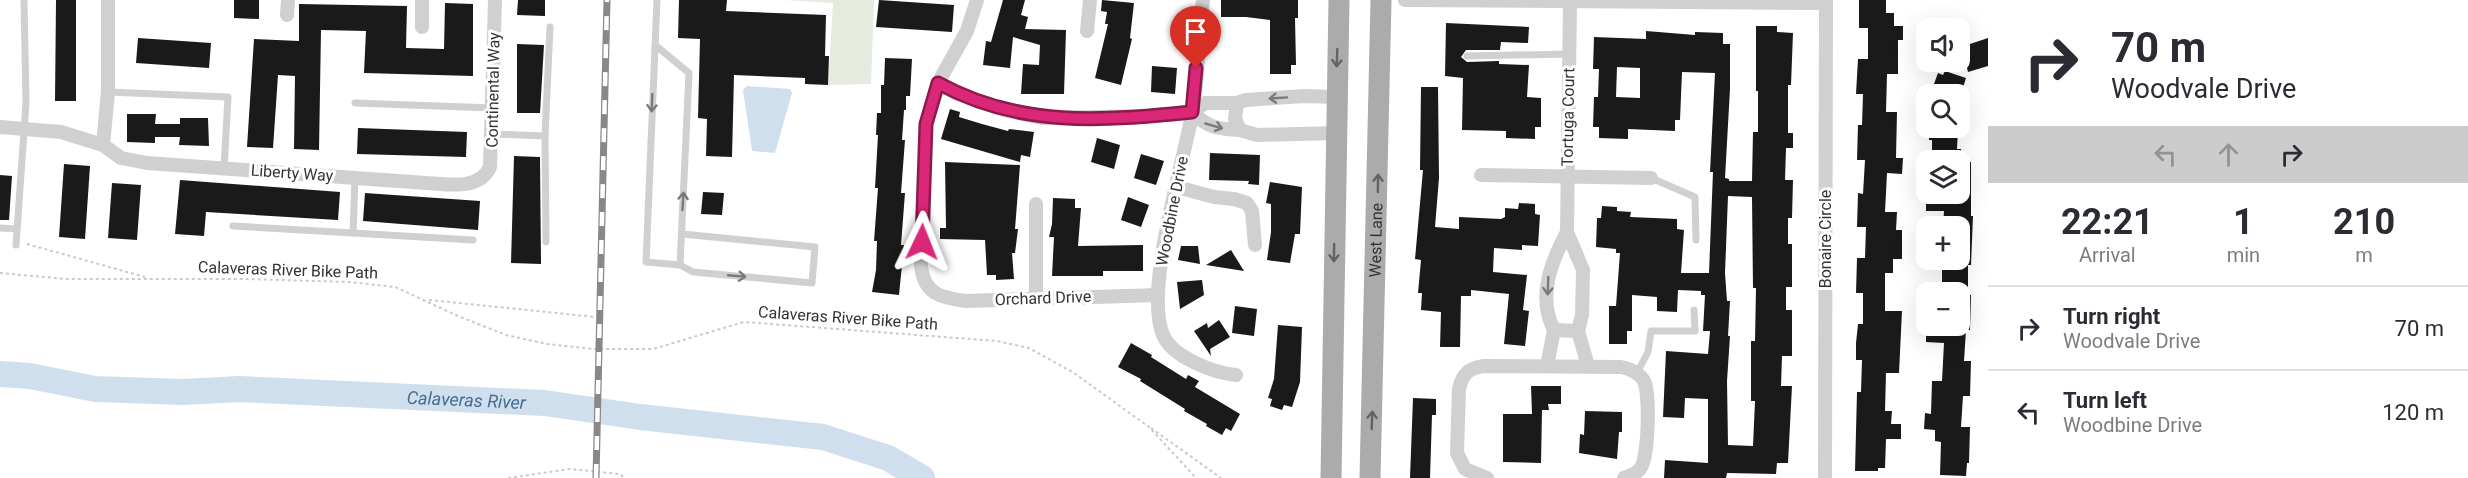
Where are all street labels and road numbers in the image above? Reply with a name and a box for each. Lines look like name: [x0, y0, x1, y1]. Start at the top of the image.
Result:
street label: Continental Way: [482, 32, 504, 148]
street label: Tortuga Court: [1558, 67, 1578, 167]
street label: Woodbine Drive: [1152, 155, 1192, 267]
street label: Liberty Way: [250, 161, 334, 185]
street label: Bonaire Circle: [1816, 190, 1835, 288]
street label: West Lane: [1365, 203, 1386, 278]
street label: Calaveras River Bike Path: [198, 257, 378, 283]
street label: Orchard Drive: [995, 287, 1091, 309]
street label: Calaveras River Bike Path: [758, 302, 938, 334]

